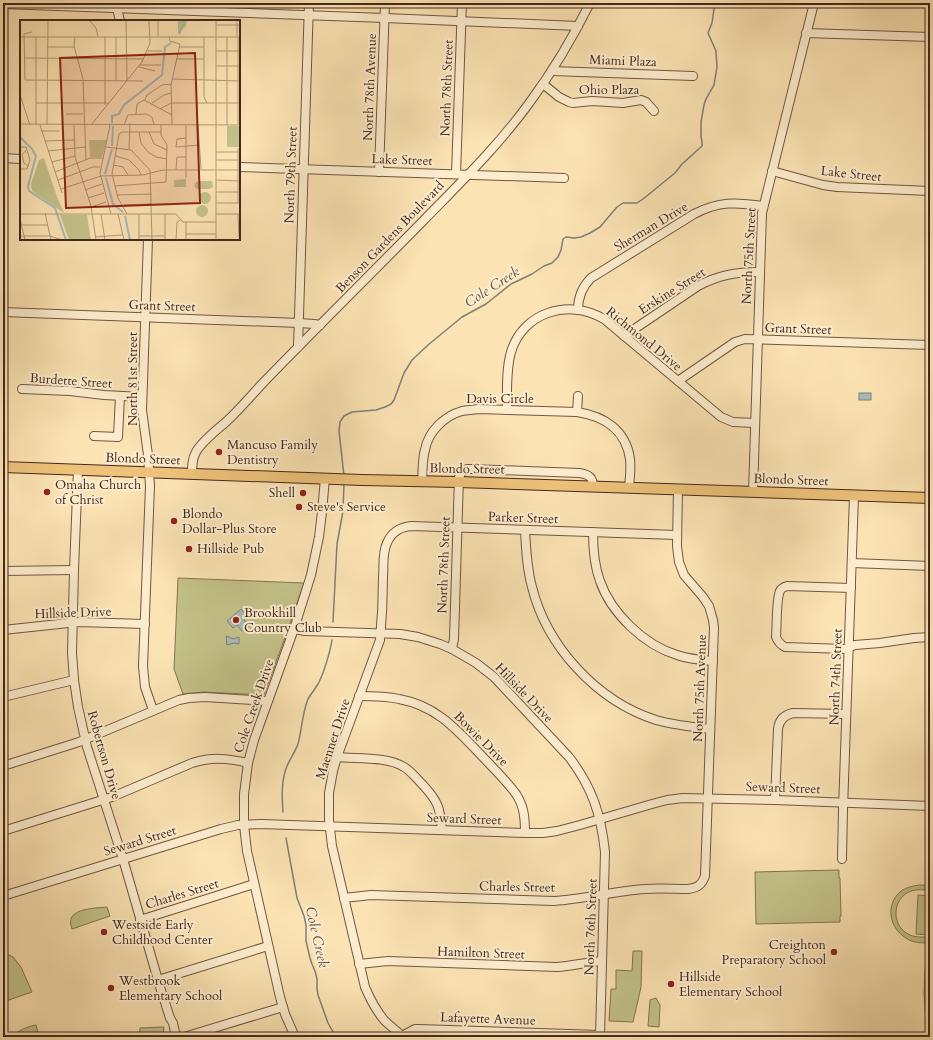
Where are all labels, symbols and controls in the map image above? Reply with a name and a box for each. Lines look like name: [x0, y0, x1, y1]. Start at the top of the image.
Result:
inset map: [20, 20, 240, 240]
street label: North 78th Avenue: [359, 33, 381, 141]
street label: North 78th Street: [436, 39, 458, 137]
street label: Miami Plaza: [589, 51, 658, 71]
street label: Ohio Plaza: [579, 81, 640, 99]
street label: North 79th Street: [280, 126, 302, 224]
street label: Lake Street: [371, 150, 433, 170]
street label: Lake Street: [820, 162, 882, 186]
street label: Benson Gardens Boulevard: [332, 177, 448, 297]
street label: Sherman Drive: [611, 198, 691, 256]
street label: North 75th Street: [737, 207, 761, 305]
water label: Cole Creek: [461, 262, 523, 312]
street label: Erskine Street: [635, 263, 709, 319]
street label: Grant Street: [128, 296, 196, 316]
street label: Richmond Drive: [602, 303, 686, 375]
street label: Grant Street: [764, 319, 832, 339]
street label: North 81st Street: [124, 332, 142, 426]
street label: Burdette Street: [29, 369, 113, 393]
street label: Davis Circle: [466, 390, 534, 408]
place label: Mancuso Family Dentistry: [227, 436, 318, 469]
marker: Mancuso Family Dentistry: [214, 447, 224, 457]
street label: Blondo Street: [105, 449, 181, 469]
street label: Blondo Street: [429, 459, 505, 479]
street label: Blondo Street: [753, 470, 829, 490]
place label: Omaha Church of Christ: [55, 476, 141, 509]
place label: Shell: [269, 484, 296, 502]
marker: Omaha Church of Christ: [42, 487, 52, 497]
marker: Shell: [298, 488, 308, 498]
place label: Steve's Service: [307, 498, 386, 516]
marker: Steve's Service: [294, 502, 304, 512]
place label: Blondo Dollar-Plus Store: [182, 505, 277, 538]
street label: Parker Street: [487, 508, 559, 528]
marker: Blondo Dollar-Plus Store: [169, 516, 179, 526]
street label: North 78th Street: [433, 516, 455, 614]
place label: Hillside Pub: [197, 540, 264, 558]
marker: Hillside Pub: [184, 544, 194, 554]
street label: Hillside Drive: [34, 603, 112, 623]
place label: Brookhill Country Club: [244, 604, 322, 637]
marker: Brookhill Country Club: [231, 615, 241, 625]
street label: North 74th Street: [825, 628, 847, 726]
street label: North 75th Avenue: [689, 634, 711, 742]
street label: Cole Creek Drive: [230, 657, 279, 755]
street label: Hillside Drive: [491, 659, 557, 727]
street label: Maenner Drive: [311, 696, 355, 782]
street label: Bowie Drive: [450, 708, 512, 770]
street label: Robertson Drive: [83, 709, 125, 802]
street label: Seward Street: [745, 778, 821, 798]
street label: Seward Street: [426, 809, 502, 829]
street label: Seward Street: [102, 821, 178, 861]
street label: Charles Street: [143, 874, 221, 914]
street label: Charles Street: [479, 877, 555, 897]
street label: North 76th Street: [580, 878, 602, 976]
water label: Cole Creek: [301, 905, 333, 969]
place label: Westside Early Childhood Center: [111, 916, 213, 949]
marker: Westside Early Childhood Center: [99, 927, 109, 937]
place label: Creighton Preparatory School: [722, 936, 827, 969]
street label: Hamilton Street: [437, 942, 525, 964]
marker: Creighton Preparatory School: [829, 947, 839, 957]
place label: Hillside Elementary School: [679, 968, 783, 1001]
place label: Westbrook Elementary School: [118, 972, 223, 1005]
marker: Hillside Elementary School: [666, 979, 676, 989]
marker: Westbrook Elementary School: [106, 983, 116, 993]
street label: Lafayette Avenue: [440, 1008, 536, 1030]

